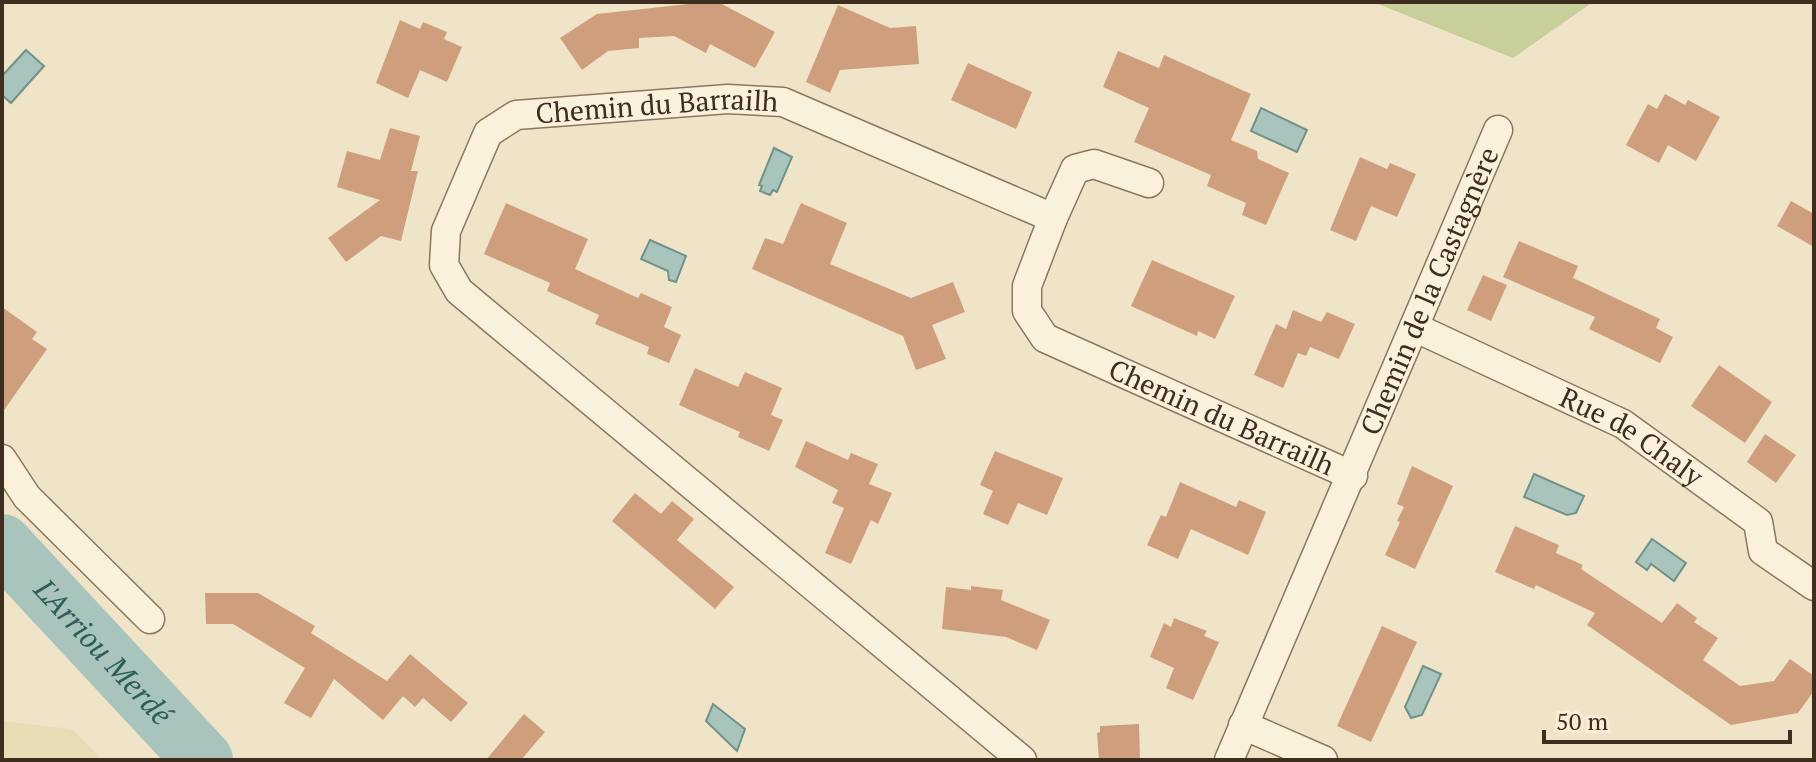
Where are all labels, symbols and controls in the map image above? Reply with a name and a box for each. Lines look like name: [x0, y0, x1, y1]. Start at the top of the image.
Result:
street label: Chemin du Barrailh: [534, 80, 779, 131]
street label: Chemin de la Castagnère: [1351, 141, 1507, 440]
street label: Chemin du Barrailh: [1103, 350, 1340, 483]
street label: Rue de Chaly: [1554, 378, 1712, 495]
water label: L'Arriou Merdé: [25, 569, 182, 734]
scale bar: [1544, 694, 1790, 744]
text: 50 m: [1556, 705, 1608, 737]

